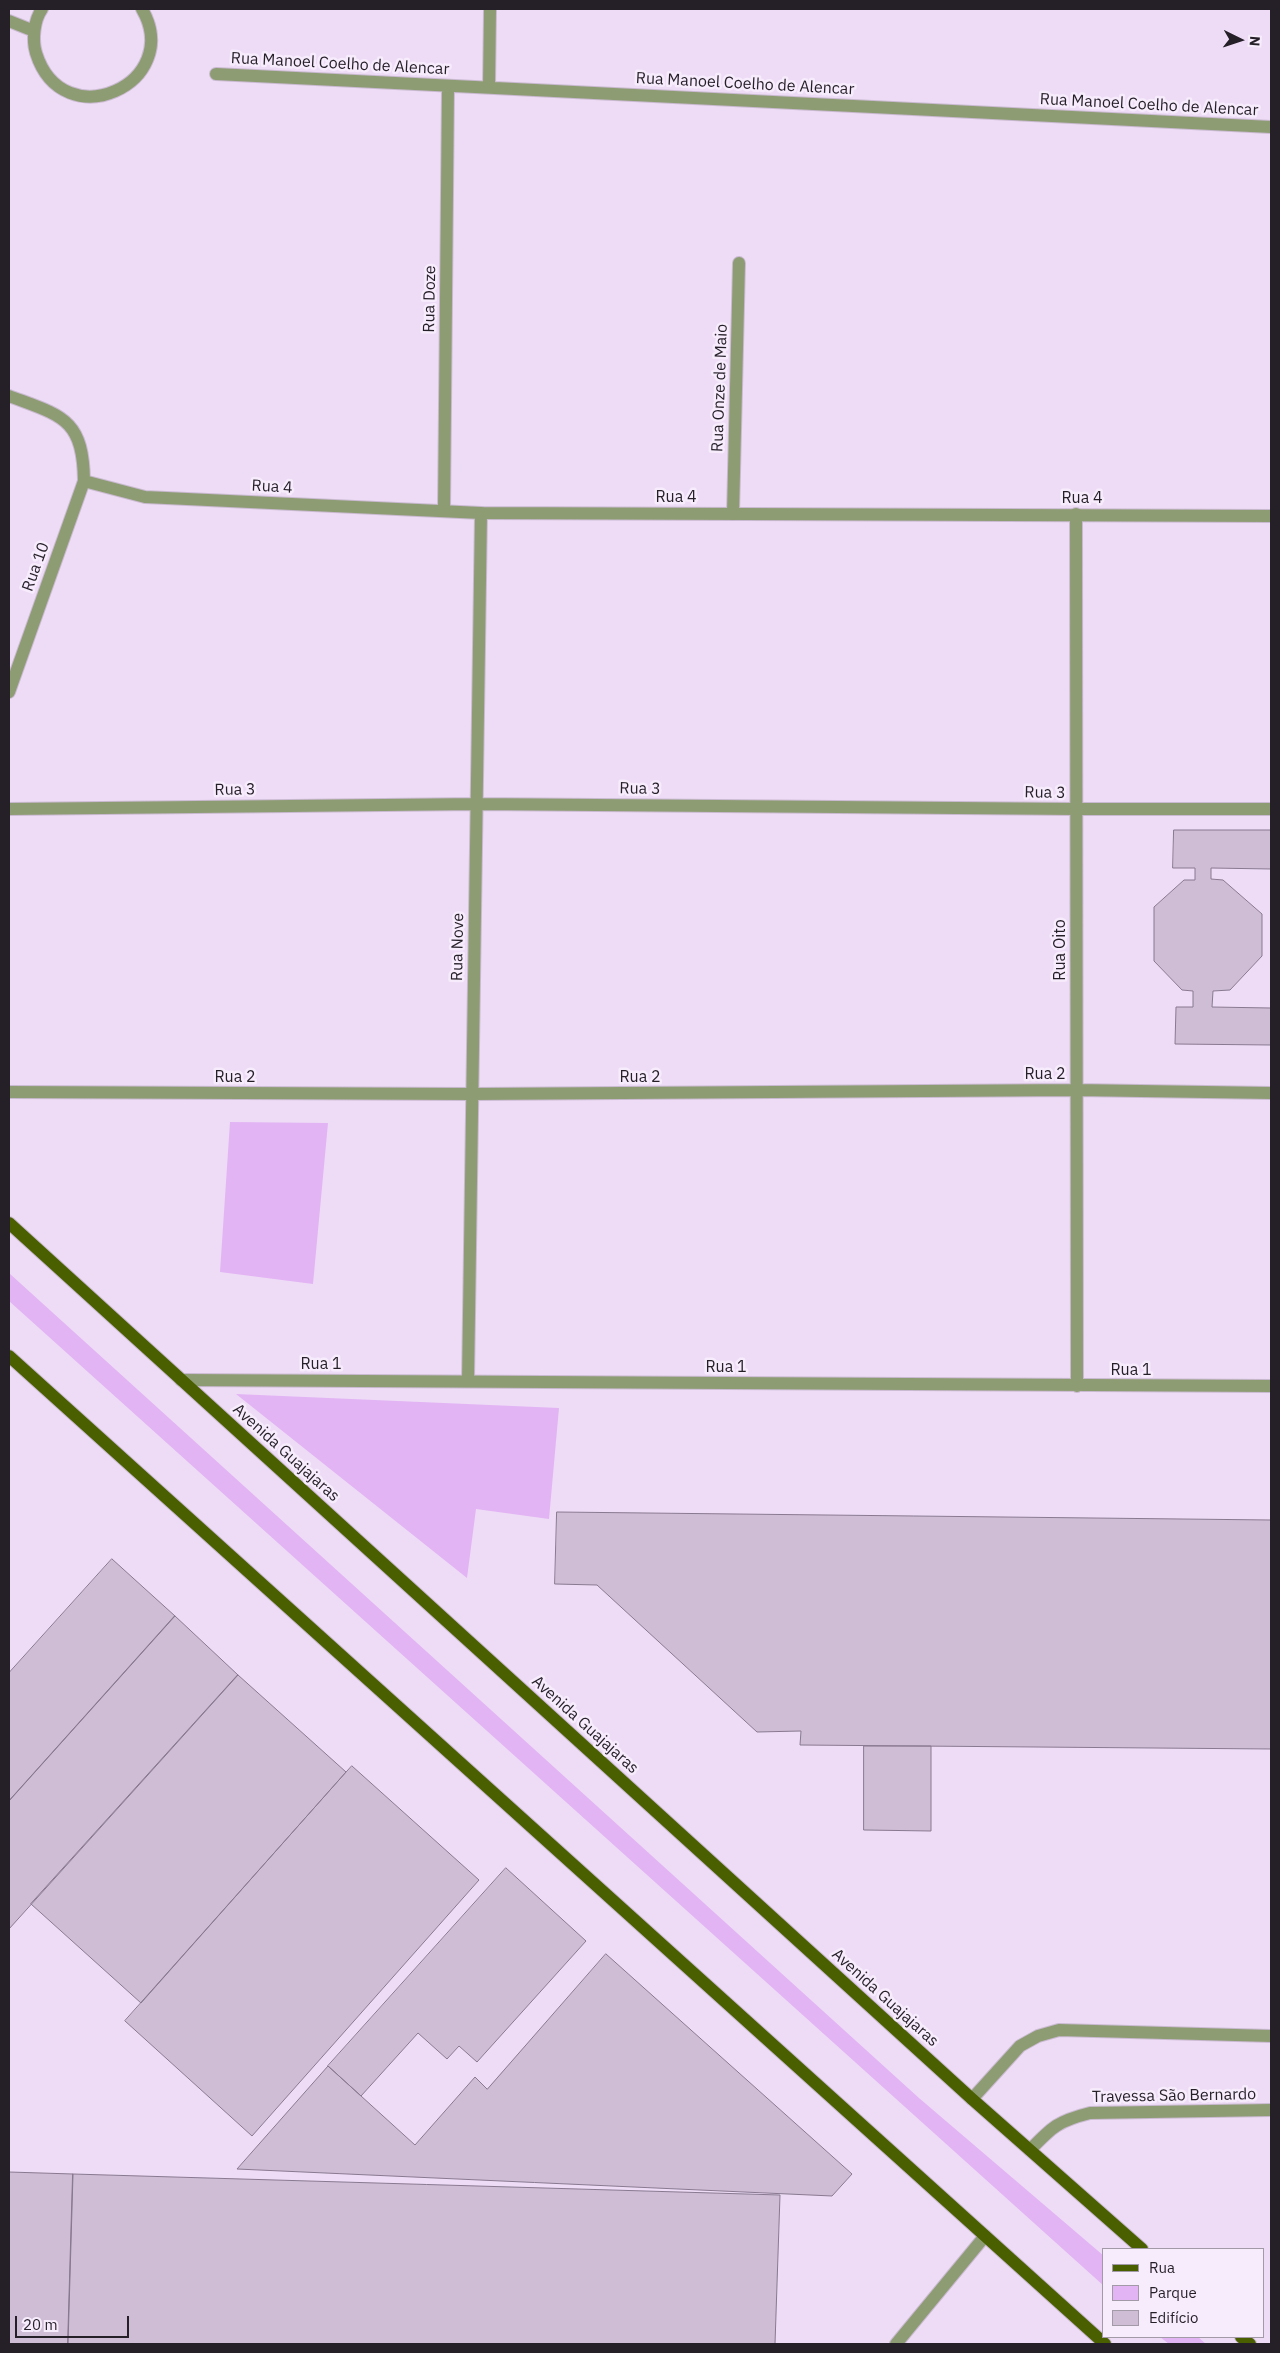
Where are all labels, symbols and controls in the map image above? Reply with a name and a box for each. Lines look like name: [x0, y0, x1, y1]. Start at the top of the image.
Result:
north arrow: [1215, 15, 1265, 65]
text: N: [1246, 35, 1264, 47]
street label: Rua Manoel Coelho de Alencar: [230, 49, 450, 79]
street label: Rua Manoel Coelho de Alencar: [635, 69, 855, 99]
street label: Rua Manoel Coelho de Alencar: [1039, 90, 1259, 120]
street label: Rua Doze: [420, 265, 440, 333]
street label: Rua Onze de Maio: [708, 324, 732, 452]
street label: Rua 4: [251, 476, 293, 498]
street label: Rua 4: [655, 487, 697, 507]
street label: Rua 4: [1061, 488, 1103, 508]
street label: Rua 10: [18, 540, 54, 594]
street label: Rua 3: [619, 779, 661, 799]
street label: Rua 3: [214, 780, 256, 800]
street label: Rua 3: [1024, 783, 1066, 803]
street label: Rua Nove: [448, 913, 468, 981]
street label: Rua Oito: [1050, 919, 1070, 981]
street label: Rua 2: [1024, 1064, 1066, 1084]
street label: Rua 2: [214, 1067, 256, 1087]
street label: Rua 2: [619, 1067, 661, 1087]
street label: Rua 1: [300, 1354, 342, 1374]
street label: Rua 1: [705, 1357, 747, 1377]
street label: Rua 1: [1110, 1360, 1152, 1380]
street label: Avenida Guajajaras: [229, 1400, 343, 1506]
street label: Avenida Guajajaras: [528, 1672, 642, 1778]
street label: Avenida Guajajaras: [828, 1945, 942, 2051]
street label: Travessa São Bernardo: [1092, 2085, 1256, 2107]
legend: [1102, 2248, 1265, 2338]
text: Rua: [1149, 2258, 1175, 2277]
text: Parque: [1149, 2283, 1197, 2302]
scale bar: [18, 2306, 131, 2338]
text: Edifício: [1149, 2308, 1198, 2327]
text: 20 m: [23, 2315, 58, 2334]

